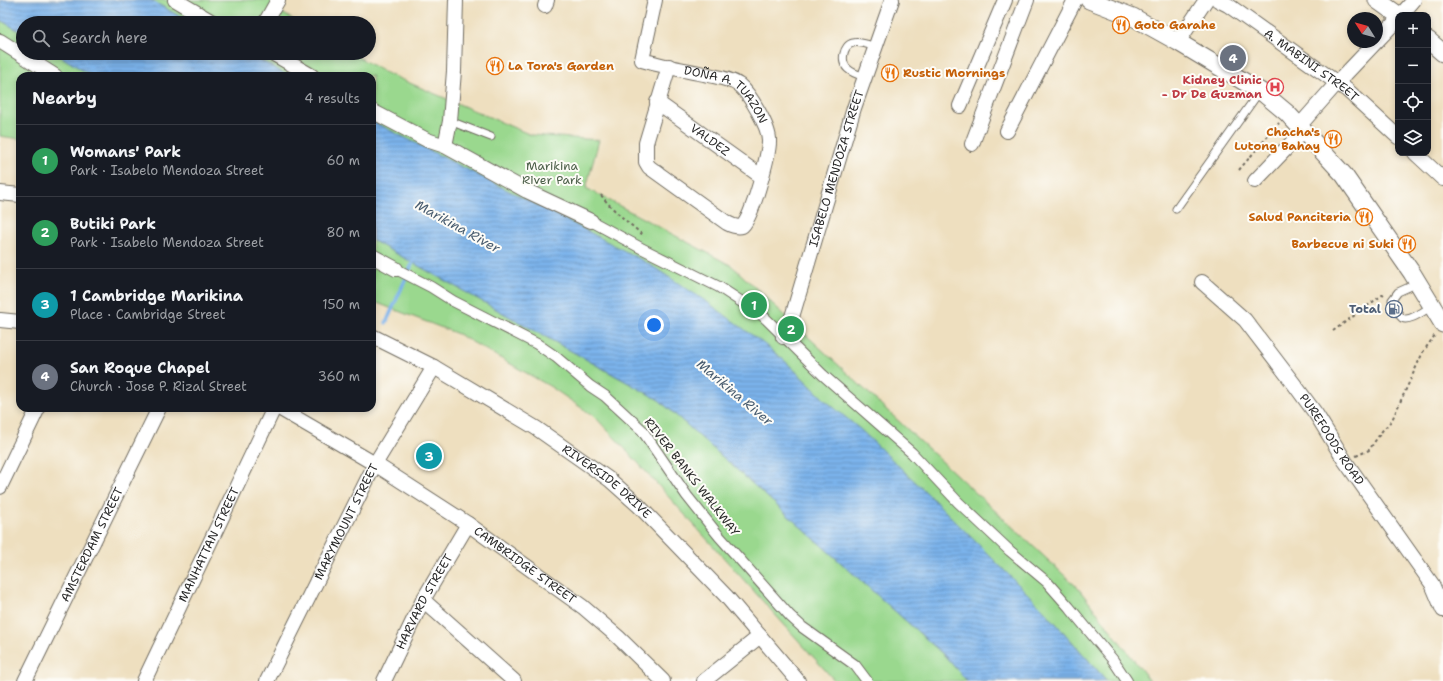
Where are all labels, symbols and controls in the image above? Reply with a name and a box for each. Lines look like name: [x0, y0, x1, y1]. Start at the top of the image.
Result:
north arrow: [1347, 12, 1383, 48]
map controls: [1395, 12, 1431, 156]
button: +: [1395, 12, 1431, 48]
restaurant icon: Goto Garahe: [1111, 15, 1131, 35]
search box: [16, 16, 376, 60]
place label: Goto Garahe: [1134, 17, 1216, 33]
street label: A. MABINI STREET: [1261, 25, 1363, 105]
icon: search: [30, 27, 52, 49]
text: Search here: [62, 28, 148, 48]
pin: 4: [1220, 43, 1246, 73]
button: −: [1395, 48, 1431, 84]
restaurant icon: La Tora's Garden: [485, 56, 505, 76]
place label: La Tora's Garden: [508, 58, 614, 74]
street label: DOÑA A. TUAZON: [683, 62, 771, 126]
restaurant icon: Rustic Mornings: [880, 63, 900, 83]
place label: Rustic Mornings: [903, 65, 1005, 81]
place label: Kidney Clinic - Dr De Guzman: [1161, 72, 1262, 102]
hospital icon: Kidney Clinic - Dr De Guzman: [1265, 77, 1285, 97]
button: locate: [1395, 84, 1431, 120]
text: Nearby: [32, 87, 97, 109]
street label: ISABELO MENDOZA STREET: [805, 87, 868, 249]
text: 4 results: [304, 90, 360, 107]
street label: VALDEZ: [687, 120, 733, 159]
button: layers: [1395, 120, 1431, 156]
place label: Chacha's Lutong Bahay: [1234, 124, 1320, 154]
restaurant icon: Chacha's Lutong Bahay: [1323, 129, 1343, 149]
text: Womans' Park: [70, 142, 181, 162]
text: 1: [42, 152, 48, 169]
text: 60 m: [327, 152, 360, 169]
park label: Marikina River Park: [522, 158, 582, 188]
text: Park · Isabelo Mendoza Street: [70, 162, 264, 179]
water label: Marikina River: [412, 196, 504, 257]
restaurant icon: Salud Panciteria: [1354, 207, 1374, 227]
place label: Salud Panciteria: [1248, 209, 1352, 225]
text: Butiki Park: [70, 214, 156, 234]
text: 2: [40, 224, 50, 241]
text: 80 m: [326, 224, 360, 241]
text: Park · Isabelo Mendoza Street: [70, 234, 264, 251]
restaurant icon: Barbecue ni Suki: [1397, 234, 1417, 254]
place label: Barbecue ni Suki: [1291, 236, 1394, 252]
text: 1 Cambridge Marikina: [70, 286, 243, 306]
pin: 1: [741, 290, 767, 320]
text: 3: [40, 296, 50, 313]
text: 150 m: [322, 296, 360, 313]
fuel station icon: Total: [1384, 299, 1404, 319]
place label: Total: [1349, 301, 1381, 317]
text: Place · Cambridge Street: [70, 306, 226, 323]
pin: 2: [778, 314, 804, 344]
your location: [644, 315, 664, 335]
water label: Marikina River: [693, 356, 777, 430]
text: San Roque Chapel: [70, 358, 210, 378]
text: 4: [40, 368, 50, 385]
text: 360 m: [318, 368, 360, 385]
text: Church · Jose P. Rizal Street: [70, 378, 247, 395]
street label: PUREFOODS ROAD: [1296, 390, 1368, 488]
street label: RIVER BANKS WALKWAY: [641, 415, 744, 540]
pin: 3: [416, 441, 442, 471]
street label: RIVERSIDE DRIVE: [559, 441, 655, 522]
street label: MARYMOUNT STREET: [311, 460, 382, 583]
street label: AMSTERDAM STREET: [57, 484, 127, 605]
street label: MANHATTAN STREET: [175, 484, 243, 605]
street label: CAMBRIDGE STREET: [471, 523, 580, 608]
street label: HARVARD STREET: [392, 550, 457, 652]

